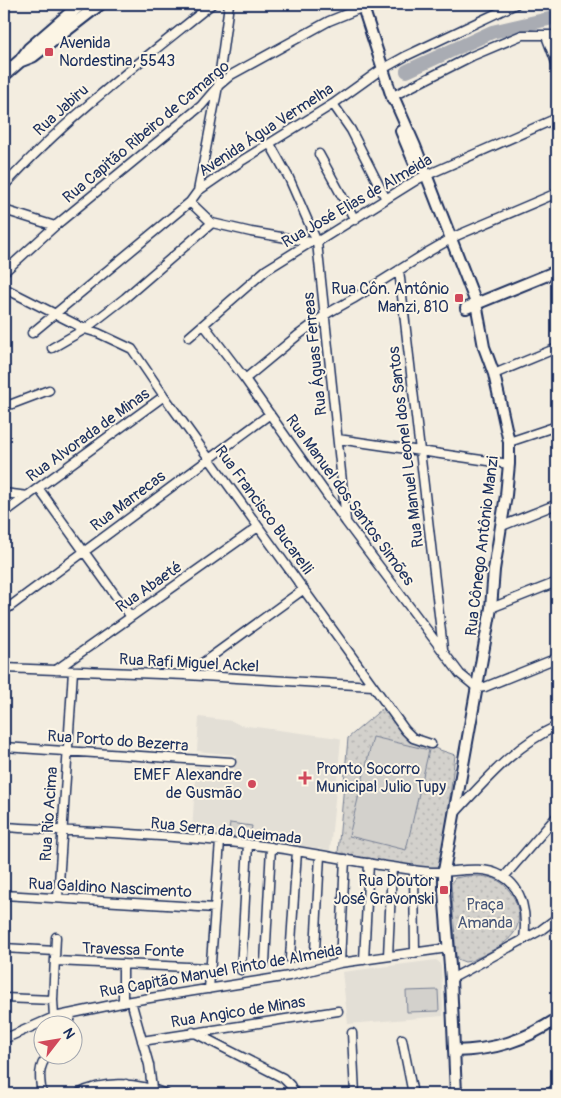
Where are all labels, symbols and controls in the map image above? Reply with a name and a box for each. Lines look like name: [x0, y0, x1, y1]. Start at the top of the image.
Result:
place label: Avenida Nordestina, 5543: [59, 33, 175, 71]
marker: Avenida Nordestina, 5543: [43, 46, 55, 58]
street label: Rua Capitão Ribeiro de Camargo: [59, 56, 234, 208]
street label: Avenida Água Vermelha: [195, 79, 337, 181]
street label: Rua Jabiru: [29, 80, 93, 140]
street label: Rua José Elias de Almeida: [278, 150, 436, 252]
place label: Rua Côn. Antônio Manzi, 810: [331, 279, 449, 317]
street label: Rua Águas Ferreas: [299, 291, 331, 417]
marker: Rua Côn. Antônio Manzi, 810: [453, 292, 465, 304]
street label: Rua Manuel Leonel dos Santos: [384, 345, 428, 549]
street label: Rua Alvorada de Minas: [23, 384, 153, 486]
street label: Rua Manuel dos Santos Simões: [281, 411, 419, 589]
street label: Rua Francisco Bucarelli: [211, 442, 318, 578]
street label: Rua Cônego Antônio Manzi: [461, 455, 503, 637]
street label: Rua Marrecas: [86, 466, 170, 536]
street label: Rua Abaeté: [112, 557, 186, 617]
street label: Rua Rafi Miguel Ackel: [118, 649, 260, 677]
street label: Rua Porto do Bezerra: [47, 726, 189, 756]
place label: Pronto Socorro Municipal Julio Tupy: [316, 759, 446, 797]
place label: EMEF Alexandre de Gusmão: [134, 765, 242, 803]
street label: Rua Rio Acima: [36, 766, 62, 862]
marker: Pronto Socorro Municipal Julio Tupy: [298, 771, 312, 785]
marker: EMEF Alexandre de Gusmão: [246, 778, 258, 790]
street label: Rua Serra da Queimada: [150, 813, 302, 849]
place label: Rua Doutor José Gravonski: [334, 871, 434, 909]
street label: Rua Galdino Nascimento: [28, 874, 193, 902]
marker: Rua Doutor José Gravonski: [438, 884, 450, 896]
park label: Praça Amanda: [457, 895, 513, 933]
street label: Travessa Fonte: [82, 938, 185, 962]
street label: Rua Capitão Manuel Pinto de Almeida: [98, 940, 344, 1002]
street label: Rua Angico de Minas: [169, 991, 307, 1033]
north arrow: [32, 1016, 82, 1066]
text: N: [59, 1025, 78, 1042]

